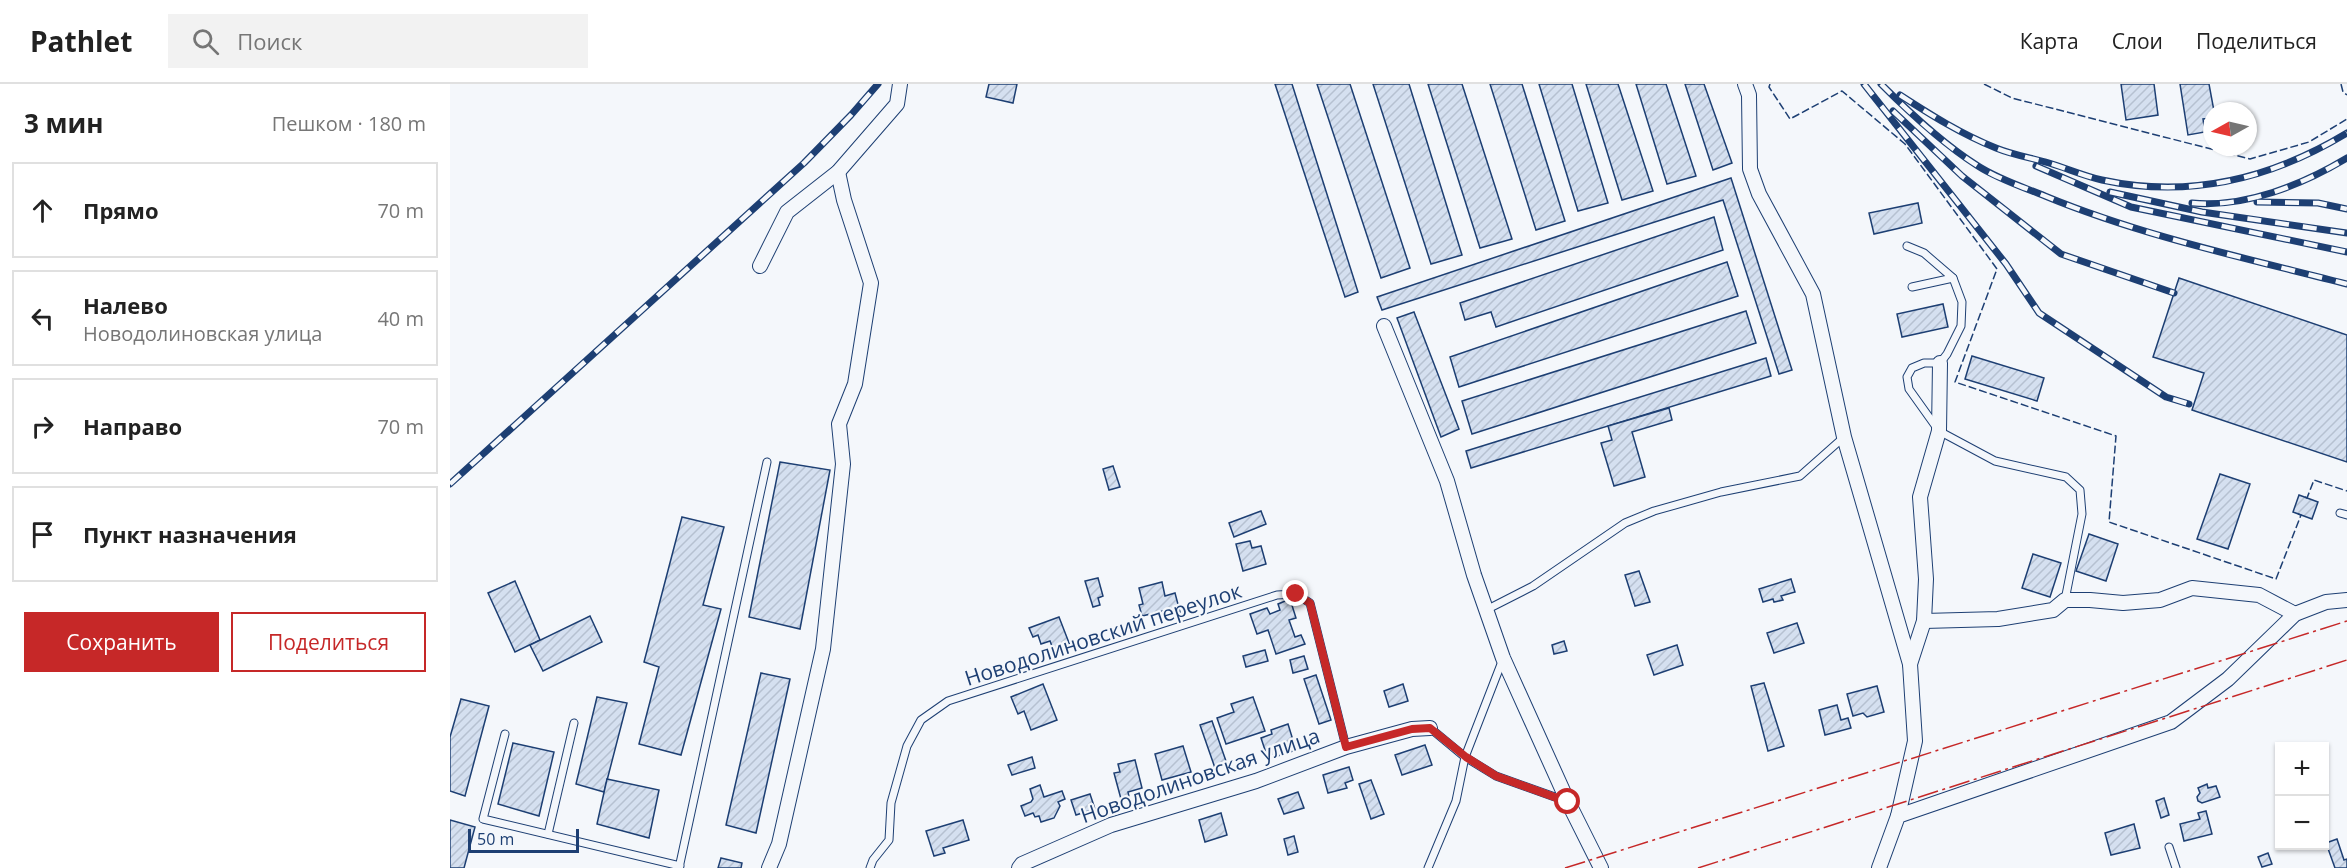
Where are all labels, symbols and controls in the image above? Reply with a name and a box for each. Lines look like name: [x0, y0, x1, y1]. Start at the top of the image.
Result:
search box: [168, 14, 588, 68]
text: Pathlet: [30, 22, 132, 60]
icon: search: [189, 25, 222, 58]
text: Поиск: [237, 26, 302, 56]
text: Карта: [2020, 27, 2079, 55]
text: Слои: [2112, 27, 2163, 55]
text: Поделиться: [2196, 27, 2317, 55]
north arrow: [2203, 102, 2257, 156]
text: 3 мин: [24, 105, 104, 141]
text: Пешком · 180 m: [272, 110, 426, 137]
icon: ahead: [26, 194, 59, 227]
text: Прямо: [83, 195, 159, 225]
text: 70 m: [377, 197, 424, 224]
text: Налево: [83, 290, 168, 320]
icon: left: [26, 302, 59, 335]
text: 40 m: [377, 305, 424, 332]
text: Новодолиновская улица: [83, 320, 322, 347]
icon: right: [26, 410, 59, 443]
text: Направо: [83, 411, 182, 441]
text: 70 m: [377, 413, 424, 440]
icon: arrive: [26, 518, 59, 551]
text: Пункт назначения: [83, 519, 297, 549]
street label: Новодолиновский переулок: [961, 576, 1245, 692]
route end: [1282, 580, 1308, 606]
button: Сохранить: [24, 612, 219, 672]
button: Поделиться: [231, 612, 426, 672]
street label: Новодолиновская улица: [1077, 721, 1323, 829]
map controls: [2275, 742, 2329, 850]
button: +: [2275, 742, 2329, 796]
route start: [1554, 788, 1580, 814]
button: −: [2275, 796, 2329, 850]
scale bar: [468, 826, 579, 854]
text: 50 m: [477, 828, 514, 850]

